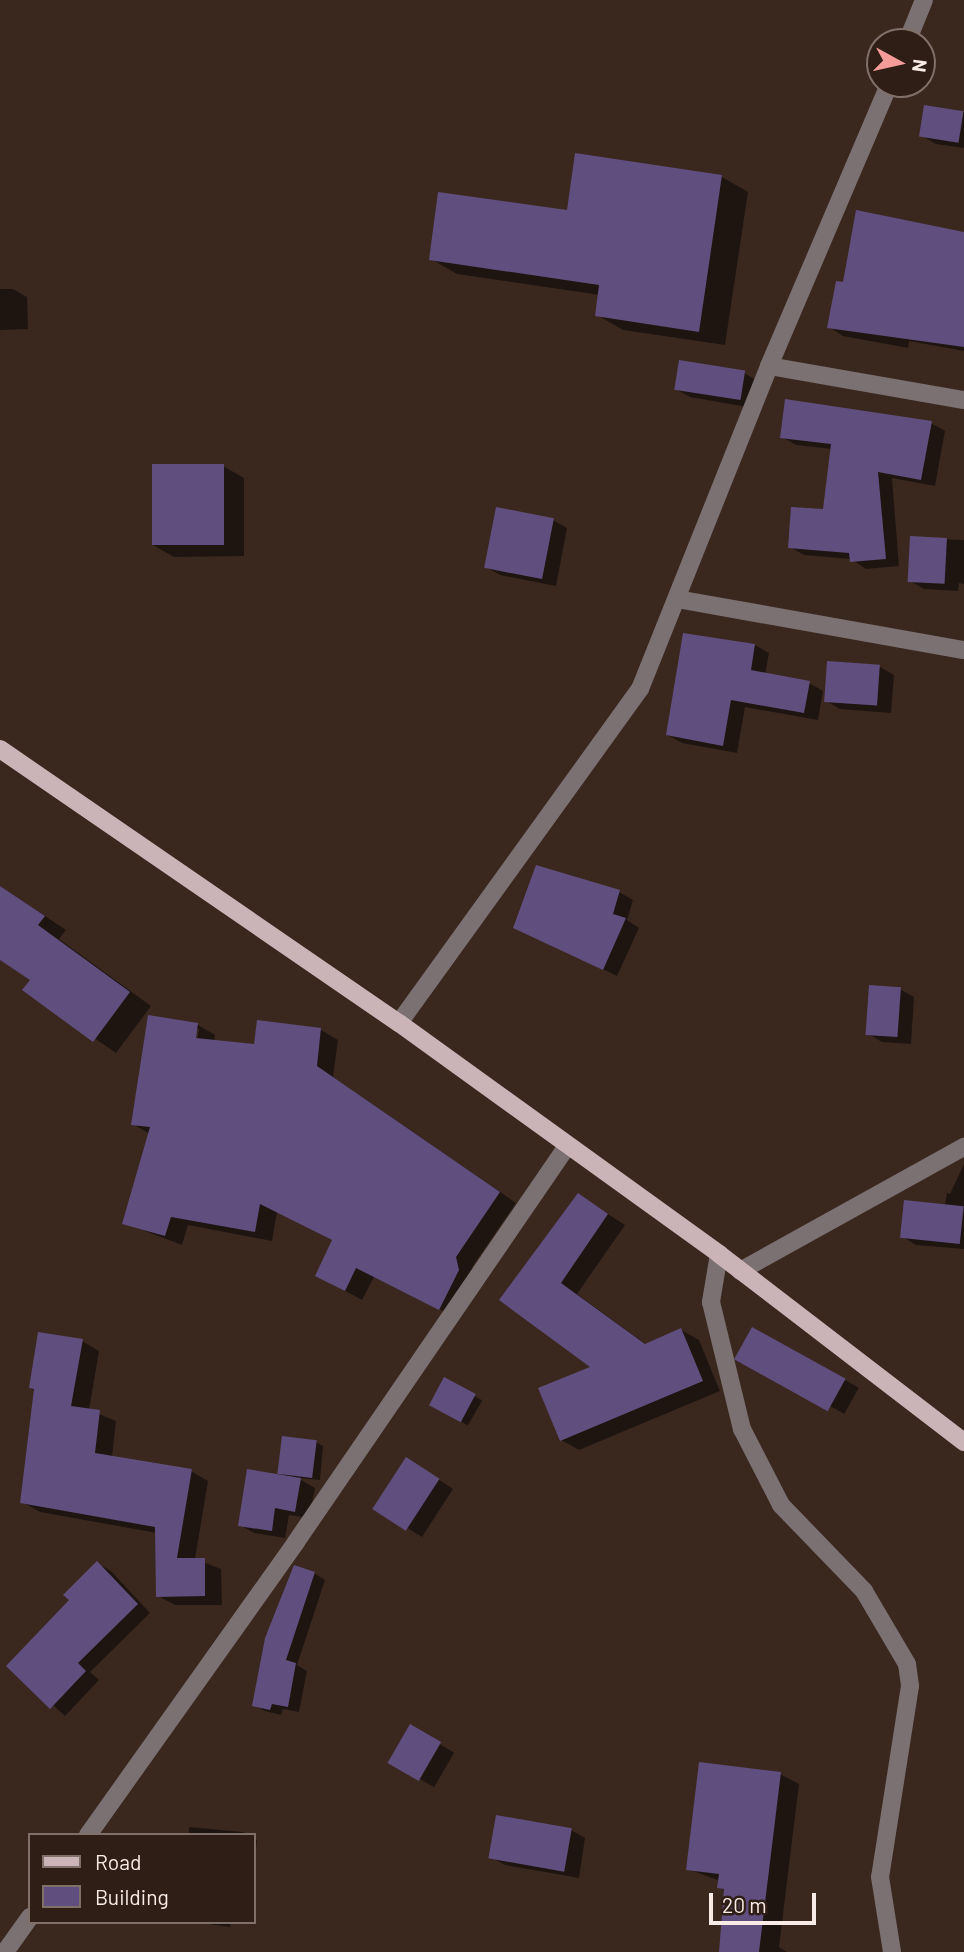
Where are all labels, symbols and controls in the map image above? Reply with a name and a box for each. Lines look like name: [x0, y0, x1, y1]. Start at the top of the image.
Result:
north arrow: [866, 28, 936, 98]
text: N: [908, 58, 933, 74]
legend: [28, 1833, 256, 1924]
text: Road: [95, 1849, 141, 1874]
scale bar: [712, 1878, 819, 1922]
text: Building: [95, 1884, 169, 1909]
text: 20 m: [722, 1892, 767, 1917]

